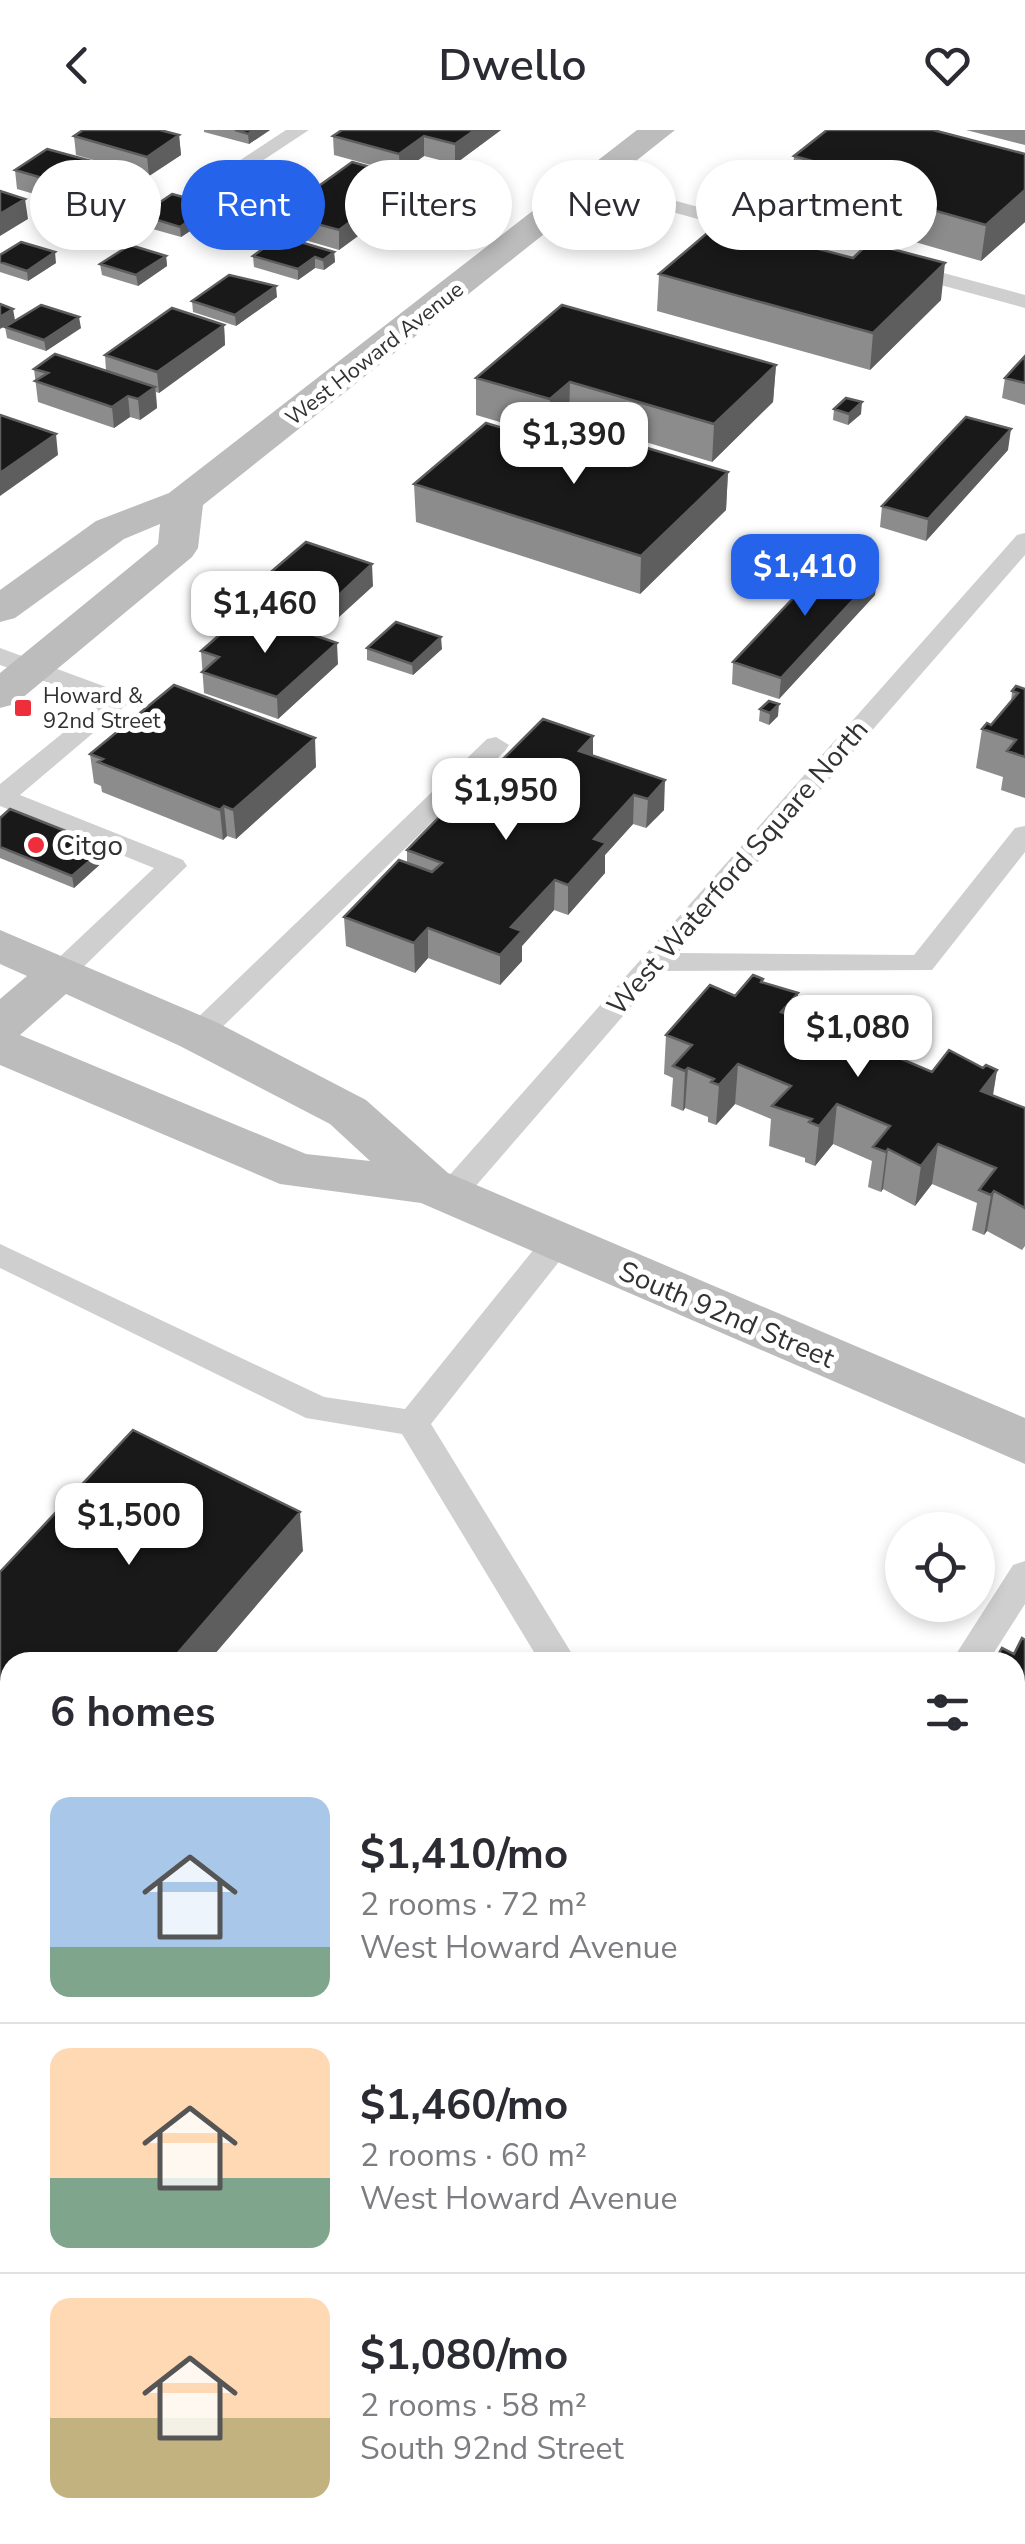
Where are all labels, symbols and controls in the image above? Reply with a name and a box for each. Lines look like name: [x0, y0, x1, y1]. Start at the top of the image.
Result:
text: Dwello: [438, 35, 587, 96]
icon: back: [50, 38, 105, 93]
icon: heart: [920, 38, 975, 93]
chip: Buy: [30, 160, 161, 250]
chip: Rent: [181, 160, 325, 250]
chip: Filters: [345, 160, 512, 250]
chip: New: [532, 160, 676, 250]
chip: Apartment: [696, 160, 937, 250]
street label: West Howard Avenue: [279, 275, 470, 433]
pin: $1,390: [493, 402, 655, 487]
text: $1,390: [522, 413, 626, 456]
pin: $1,410: [724, 534, 886, 619]
text: $1,410: [753, 545, 857, 588]
pin: $1,460: [184, 571, 346, 656]
text: $1,460: [213, 582, 317, 625]
place label: Howard & 92nd Street: [43, 681, 161, 736]
marker: Howard & 92nd Street: [12, 697, 34, 719]
street label: West Waterford Square North: [599, 712, 877, 1024]
pin: $1,950: [425, 758, 587, 843]
text: $1,950: [454, 769, 558, 812]
place label: Citgo: [56, 827, 123, 865]
marker: Citgo: [25, 834, 47, 856]
pin: $1,080: [777, 995, 939, 1080]
text: $1,080: [806, 1006, 910, 1049]
street label: South 92nd Street: [613, 1252, 840, 1378]
pin: $1,500: [48, 1483, 210, 1568]
text: $1,500: [77, 1494, 181, 1537]
map controls: [885, 1512, 995, 1622]
button: locate: [885, 1512, 995, 1622]
text: 6 homes: [50, 1684, 215, 1741]
icon: filters: [920, 1685, 975, 1740]
text: $1,410/mo: [360, 1826, 568, 1883]
icon: home: [130, 1837, 250, 1957]
text: 2 rooms · 72 m²: [360, 1883, 587, 1926]
text: West Howard Avenue: [360, 1926, 678, 1969]
text: $1,460/mo: [360, 2077, 568, 2134]
icon: home: [130, 2088, 250, 2208]
text: 2 rooms · 60 m²: [360, 2134, 587, 2177]
text: West Howard Avenue: [360, 2177, 678, 2220]
text: $1,080/mo: [360, 2327, 568, 2384]
icon: home: [130, 2338, 250, 2458]
text: 2 rooms · 58 m²: [360, 2384, 587, 2427]
text: South 92nd Street: [360, 2427, 624, 2470]

